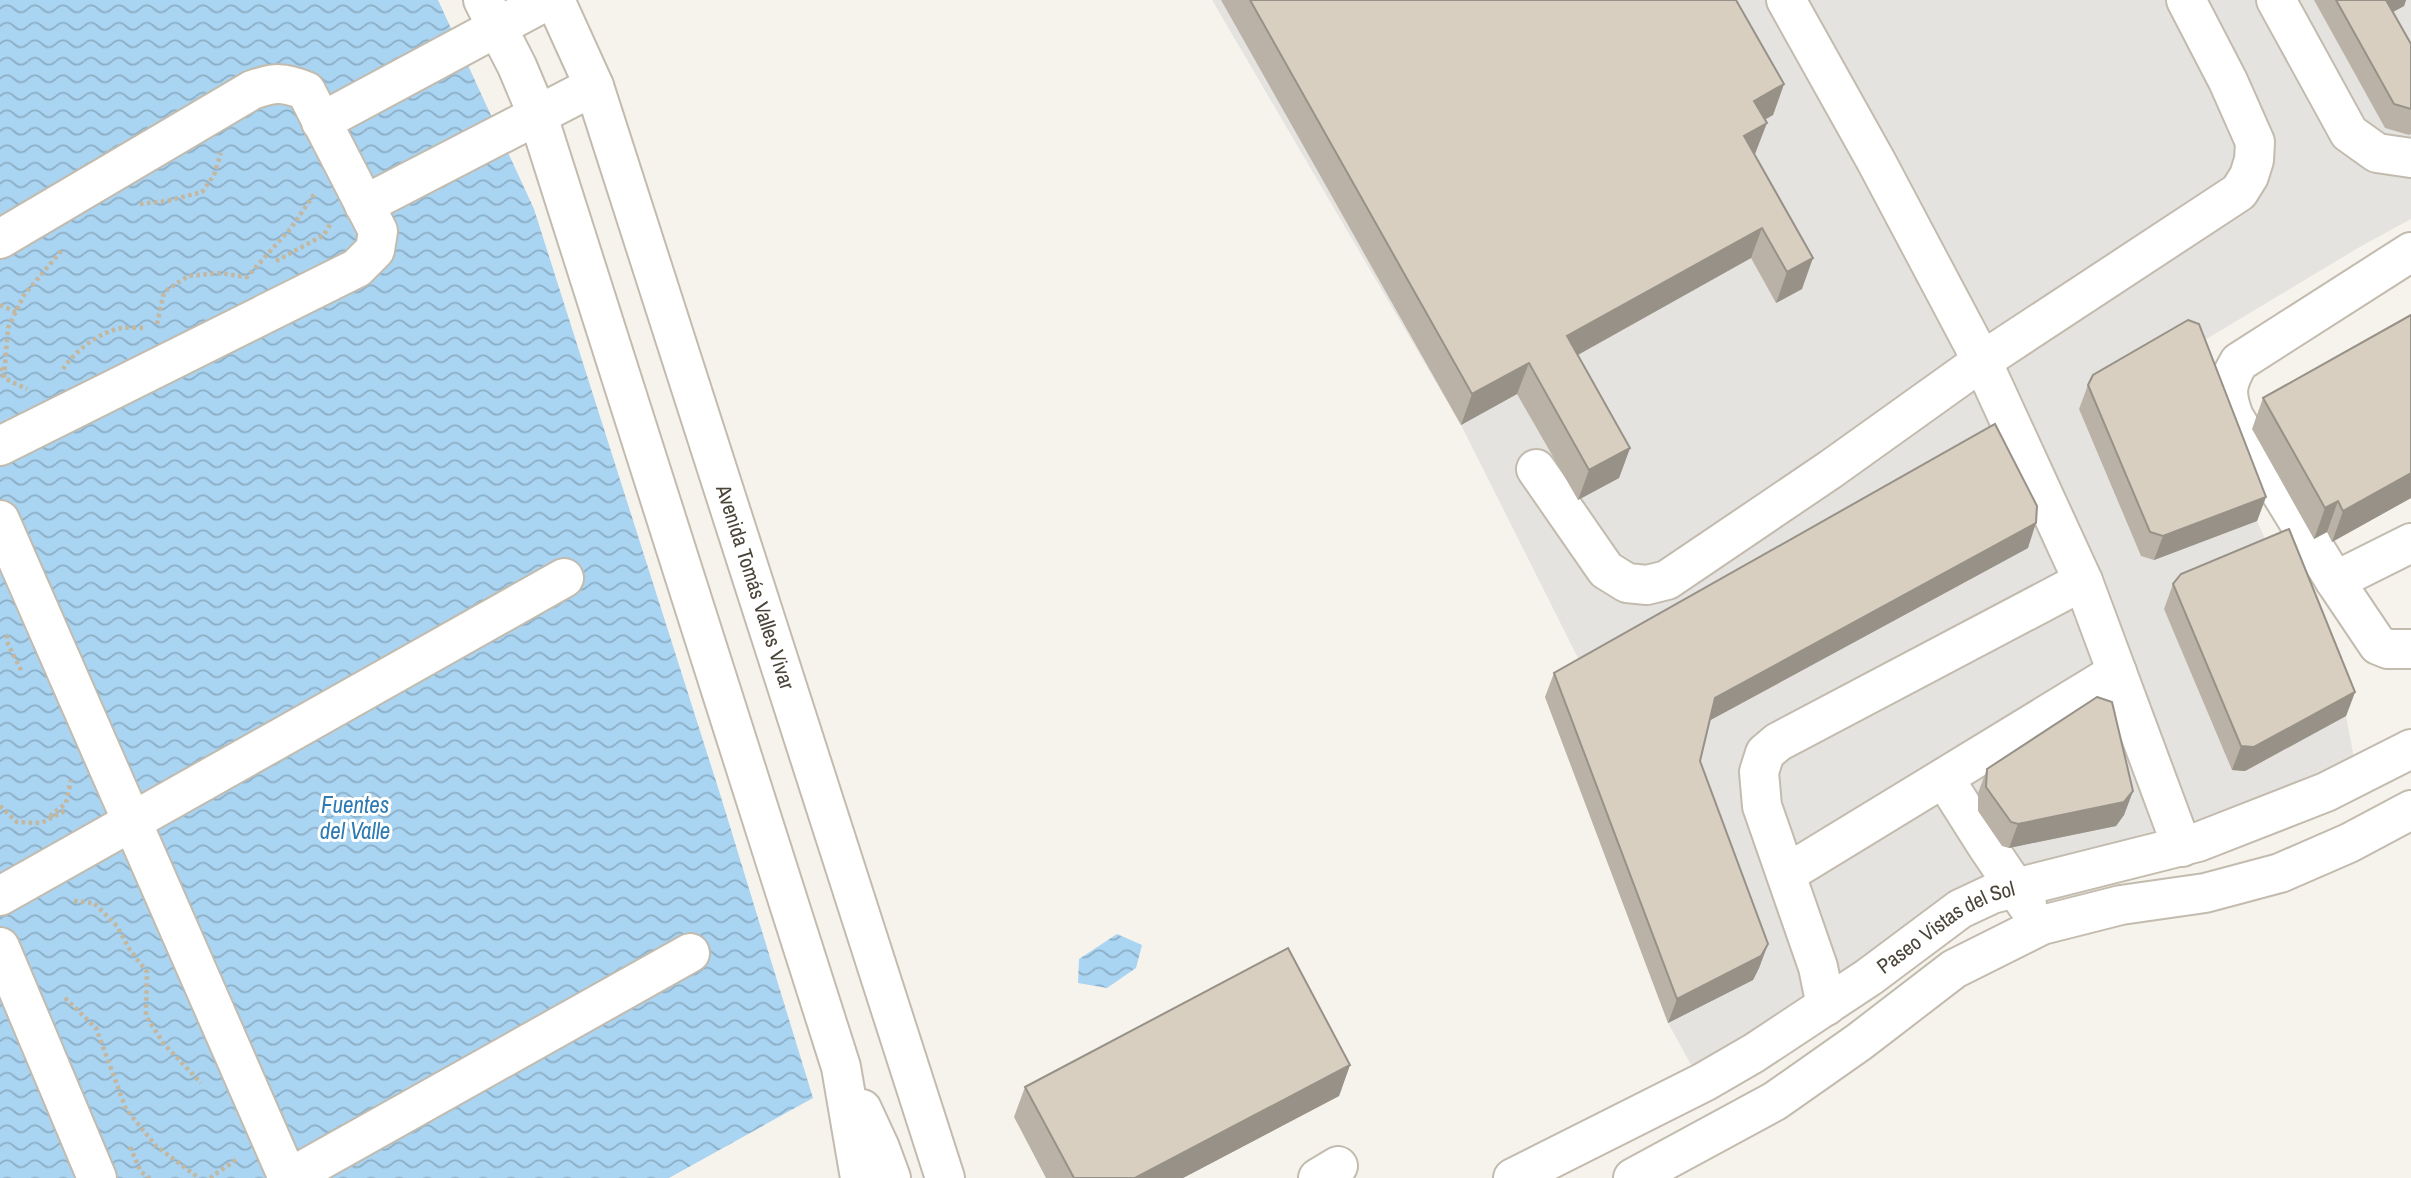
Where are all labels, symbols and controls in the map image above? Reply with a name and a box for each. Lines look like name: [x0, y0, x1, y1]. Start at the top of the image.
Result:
street label: Avenida Tomás Valles Vivar: [709, 480, 802, 693]
water label: Fuentes del Valle: [320, 789, 390, 846]
street label: Paseo Vistas del Sol: [1871, 874, 2018, 980]

